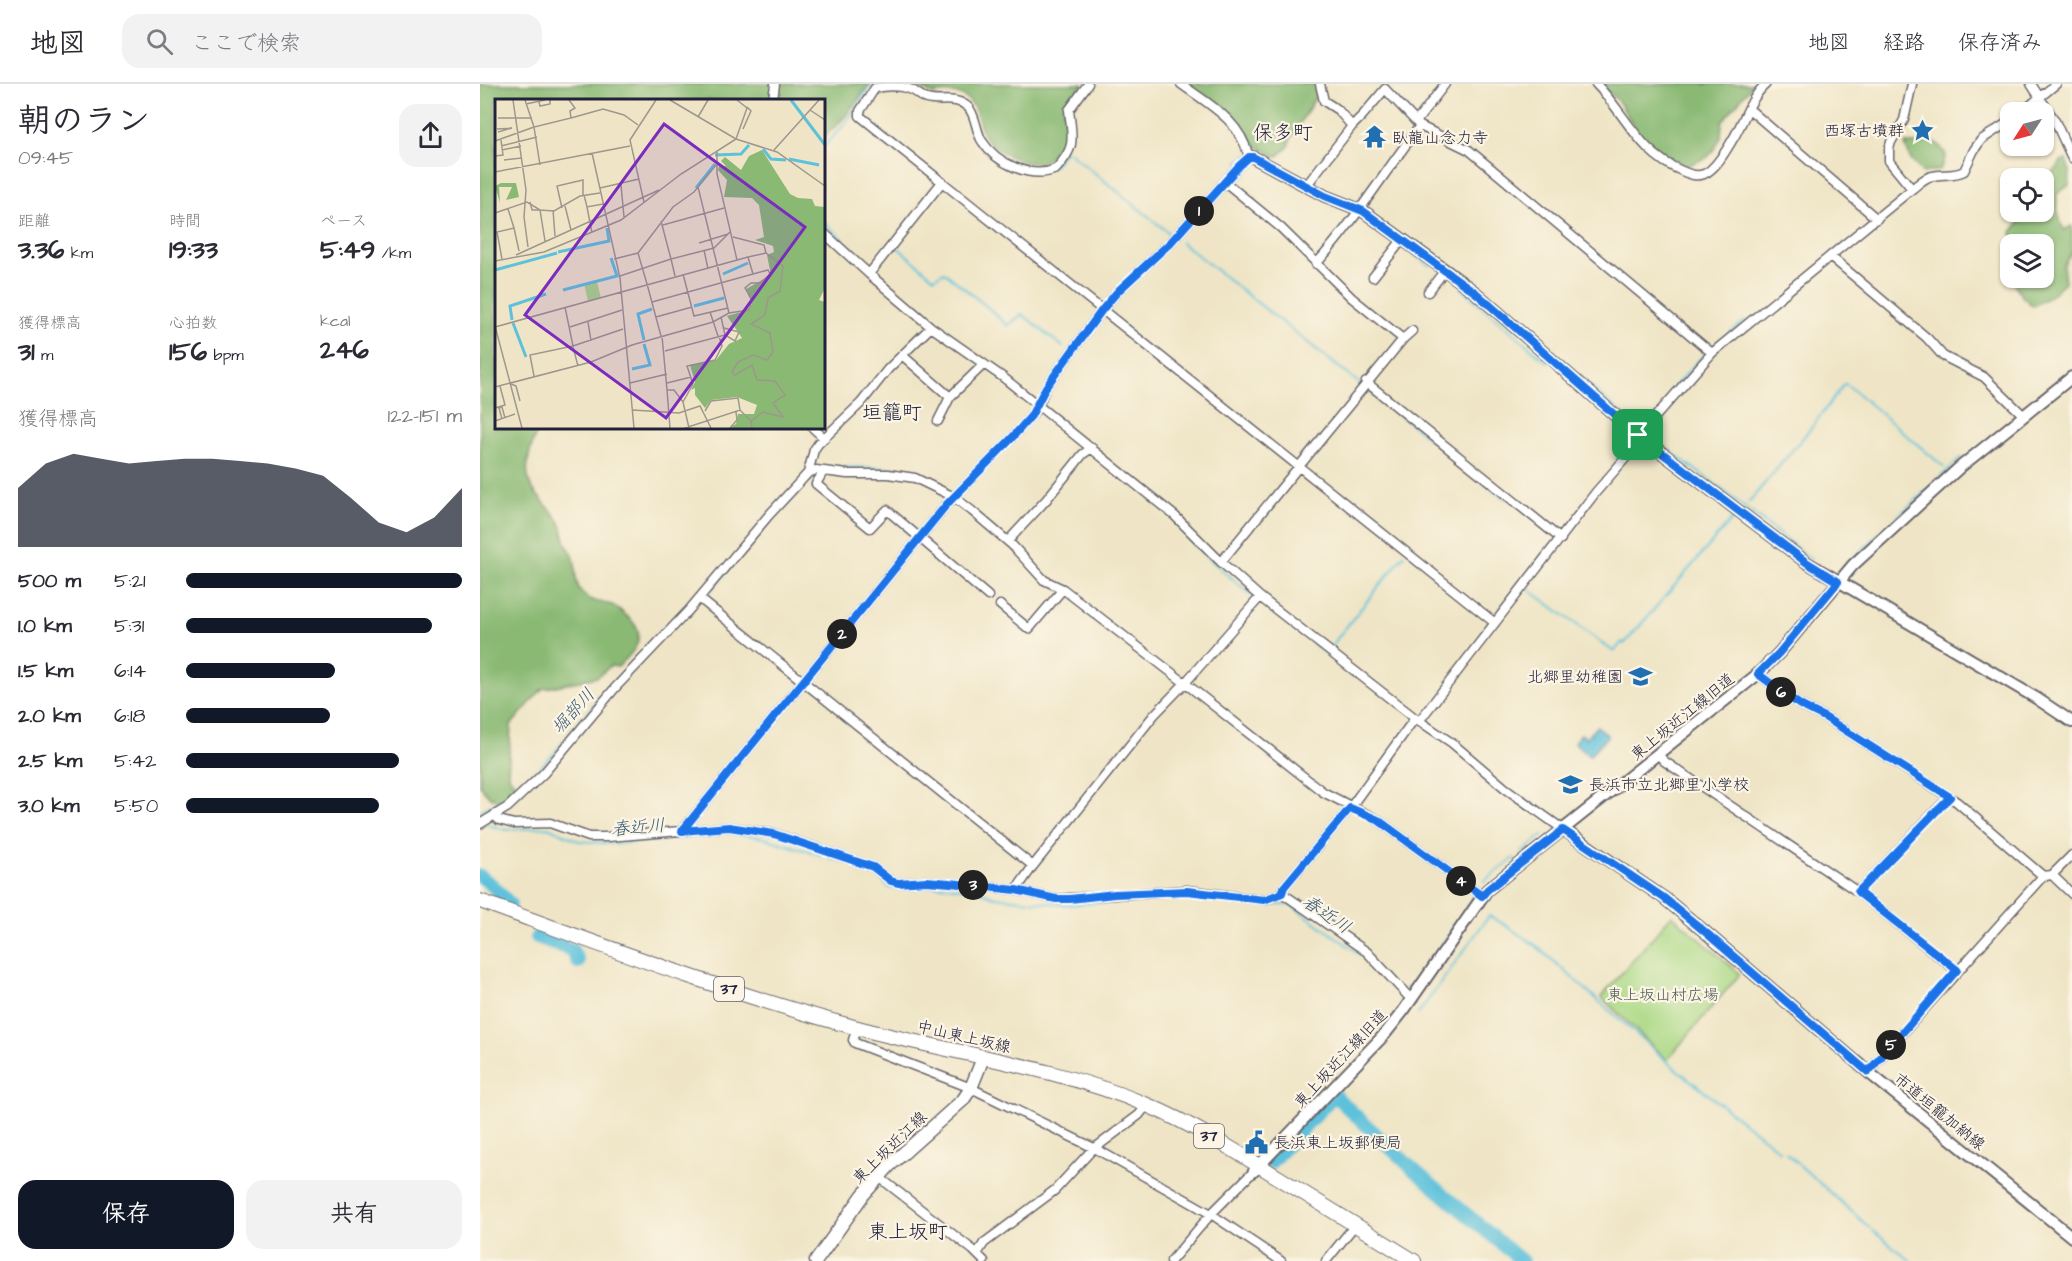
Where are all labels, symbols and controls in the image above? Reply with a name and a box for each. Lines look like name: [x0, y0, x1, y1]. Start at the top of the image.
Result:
search box: [122, 14, 542, 68]
text: 地図: [30, 24, 86, 63]
icon: search: [143, 25, 176, 58]
text: ここで検索: [191, 28, 301, 59]
text: 地図: [1808, 28, 1850, 57]
text: 経路: [1883, 28, 1925, 57]
text: 保存済み: [1958, 28, 2042, 57]
text: 朝のラン: [18, 98, 150, 144]
inset map: [495, 99, 825, 429]
north arrow: [2000, 102, 2054, 156]
map controls: [2000, 102, 2054, 288]
button: share: [399, 104, 462, 167]
place icon: 西塚古墳群: [1909, 117, 1935, 143]
district label: 保多町: [1253, 119, 1313, 147]
place label: 西塚古墳群: [1824, 120, 1904, 142]
temple icon: 臥龍山念力寺: [1361, 124, 1387, 150]
place label: 臥龍山念力寺: [1392, 127, 1488, 149]
text: 09:45: [18, 144, 73, 172]
button: locate: [2000, 168, 2054, 222]
pin: 1: [1184, 196, 1214, 226]
text: 1: [1198, 200, 1200, 222]
text: 距離: [18, 210, 50, 232]
text: 時間: [169, 210, 201, 232]
text: ペース: [320, 210, 367, 232]
text: 3.36: [18, 232, 64, 268]
text: 19:33: [169, 232, 218, 268]
text: 5:49: [320, 232, 375, 268]
button: layers: [2000, 234, 2054, 288]
text: km: [64, 242, 93, 264]
text: /km: [375, 242, 411, 264]
text: kcal: [320, 310, 351, 332]
text: 獲得標高: [18, 312, 82, 334]
text: 心拍数: [169, 312, 217, 334]
text: 246: [320, 332, 369, 368]
text: 31: [18, 334, 35, 370]
text: 156: [169, 334, 207, 370]
text: m: [35, 344, 53, 366]
text: bpm: [207, 344, 244, 366]
district label: 垣籠町: [862, 399, 922, 427]
text: 122–151 m: [387, 402, 462, 430]
text: 獲得標高: [18, 405, 98, 433]
pin: [1612, 409, 1663, 460]
icon: arrive: [1621, 418, 1654, 451]
text: 500 m: [18, 567, 81, 595]
text: 5:21: [114, 567, 146, 595]
text: 1.0 km: [18, 612, 72, 640]
text: 5:31: [114, 612, 144, 640]
pin: 2: [827, 619, 857, 649]
text: 2: [837, 623, 847, 645]
text: 1.5 km: [18, 657, 73, 685]
text: 6:14: [114, 657, 146, 685]
school or university icon: 北郷里幼稚園: [1628, 663, 1654, 689]
place label: 北郷里幼稚園: [1527, 666, 1623, 688]
street label: 東上坂近江線旧道: [1626, 668, 1739, 766]
pin: 6: [1766, 677, 1796, 707]
text: 6: [1776, 681, 1786, 703]
water label: 堀部川: [546, 683, 601, 740]
text: 2.0 km: [18, 702, 81, 730]
text: 6:18: [114, 702, 145, 730]
text: 2.5 km: [18, 747, 82, 775]
text: 5:42: [114, 747, 157, 775]
school or university icon: 長浜市立北郷里小学校: [1558, 771, 1584, 797]
place label: 長浜市立北郷里小学校: [1589, 774, 1749, 796]
text: 3.0 km: [18, 792, 79, 820]
text: 5:50: [114, 792, 158, 820]
water label: 春近川: [610, 813, 666, 842]
pin: 4: [1446, 866, 1476, 896]
pin: 3: [958, 870, 988, 900]
text: 4: [1456, 870, 1466, 892]
text: 3: [969, 874, 977, 896]
water label: 春近川: [1297, 889, 1356, 940]
road number: 37: [714, 977, 744, 1001]
park label: 東上坂山村広場: [1607, 984, 1719, 1006]
street label: 東上坂近江線旧道: [1289, 1004, 1392, 1113]
street label: 中山東上坂線: [915, 1015, 1013, 1058]
pin: 5: [1876, 1030, 1906, 1060]
text: 5: [1885, 1034, 1897, 1056]
street label: 市道垣籠加納線: [1889, 1068, 1990, 1156]
street label: 東上坂近江線: [848, 1106, 932, 1189]
road number: 37: [1194, 1124, 1224, 1148]
public building icon: 長浜東上坂郵便局: [1243, 1129, 1269, 1155]
place label: 長浜東上坂郵便局: [1274, 1132, 1402, 1154]
button: 保存: [18, 1180, 234, 1249]
button: 共有: [246, 1180, 462, 1249]
district label: 東上坂町: [868, 1218, 948, 1246]

